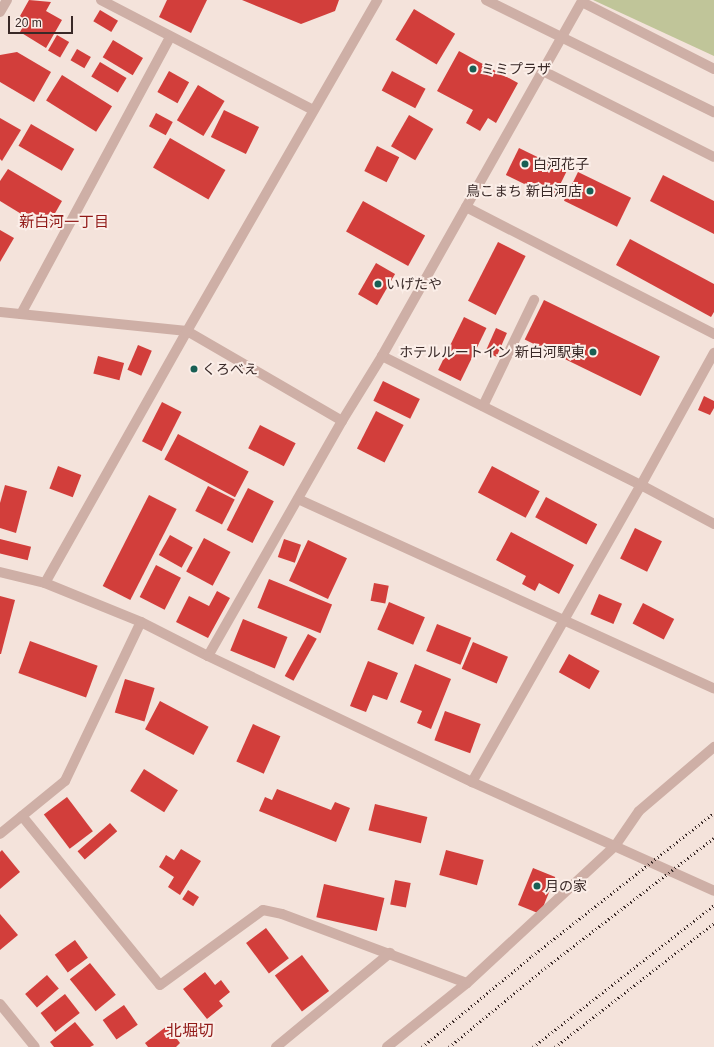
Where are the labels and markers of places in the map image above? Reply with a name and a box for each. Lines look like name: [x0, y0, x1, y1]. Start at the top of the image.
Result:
place label: ミミプラザ: [481, 61, 551, 77]
marker: ミミプラザ: [468, 64, 478, 74]
place label: 白河花子: [533, 156, 589, 172]
marker: 白河花子: [520, 159, 530, 169]
place label: 鳥こまち 新白河店: [466, 183, 582, 199]
marker: 鳥こまち 新白河店: [585, 186, 595, 196]
place label: いげたや: [386, 276, 442, 292]
marker: いげたや: [373, 279, 383, 289]
place label: ホテルルートイン 新白河駅東: [399, 344, 585, 360]
marker: ホテルルートイン 新白河駅東: [588, 347, 598, 357]
place label: くろべえ: [202, 361, 258, 377]
marker: くろべえ: [189, 364, 199, 374]
place label: 月の家: [545, 878, 587, 894]
marker: 月の家: [532, 881, 542, 891]

